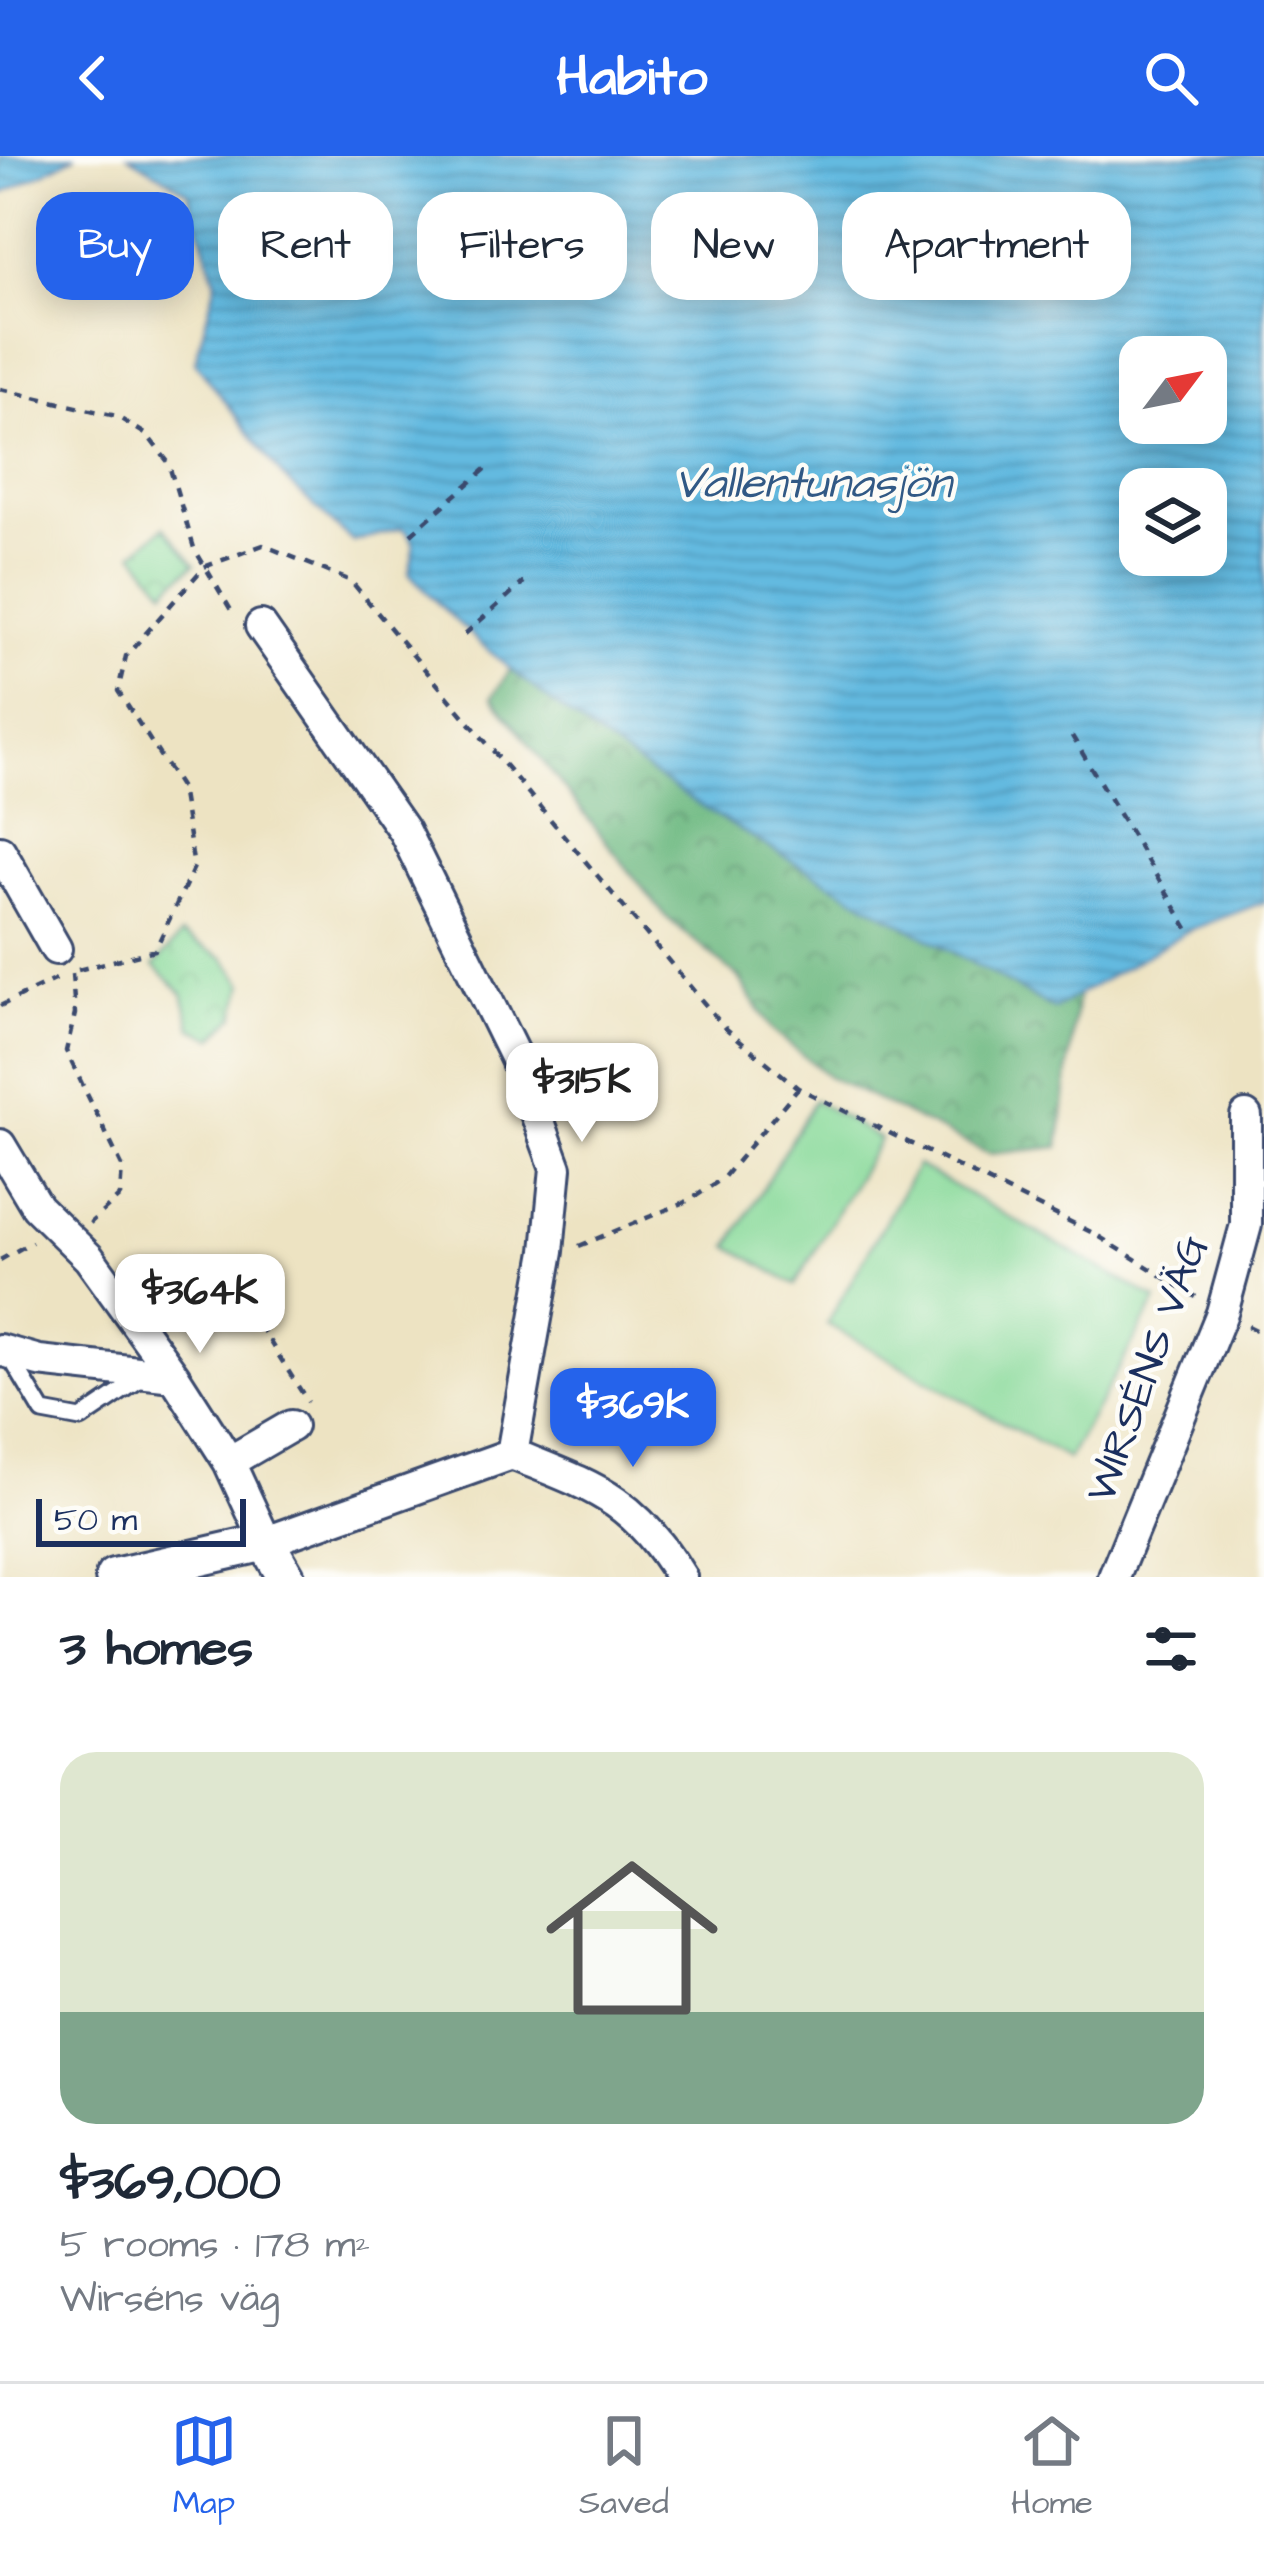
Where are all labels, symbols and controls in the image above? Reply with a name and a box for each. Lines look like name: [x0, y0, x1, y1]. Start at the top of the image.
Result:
text: Habito: [557, 41, 707, 116]
icon: back: [60, 45, 126, 111]
icon: search: [1138, 45, 1204, 111]
chip: Buy: [36, 192, 194, 300]
chip: Rent: [218, 192, 393, 300]
chip: Filters: [417, 192, 627, 300]
chip: New: [651, 192, 818, 300]
chip: Apartment: [842, 192, 1131, 300]
north arrow: [1119, 336, 1227, 444]
map controls: [1119, 336, 1227, 576]
water label: Vallentunasjön: [675, 453, 955, 515]
button: layers: [1119, 468, 1227, 576]
pin: $315K: [498, 1043, 666, 1145]
text: $315K: [533, 1055, 631, 1109]
street label: WIRSÉNS VÄG: [1073, 1227, 1223, 1511]
pin: $364K: [116, 1254, 284, 1356]
text: $364K: [142, 1266, 258, 1320]
pin: $369K: [549, 1368, 717, 1470]
text: $369K: [577, 1380, 689, 1434]
scale bar: [36, 1493, 246, 1546]
text: 50 m: [54, 1497, 137, 1543]
text: 3 homes: [60, 1614, 253, 1685]
icon: filters: [1138, 1616, 1204, 1682]
icon: home: [524, 1830, 740, 2046]
text: $369,000: [60, 2148, 281, 2219]
text: 5 rooms · 178 m²: [60, 2219, 370, 2273]
text: Wirséns väg: [60, 2273, 280, 2327]
tab: Map: [171, 2408, 237, 2526]
tab: Saved: [579, 2408, 669, 2526]
tab: Home: [1011, 2408, 1093, 2526]

